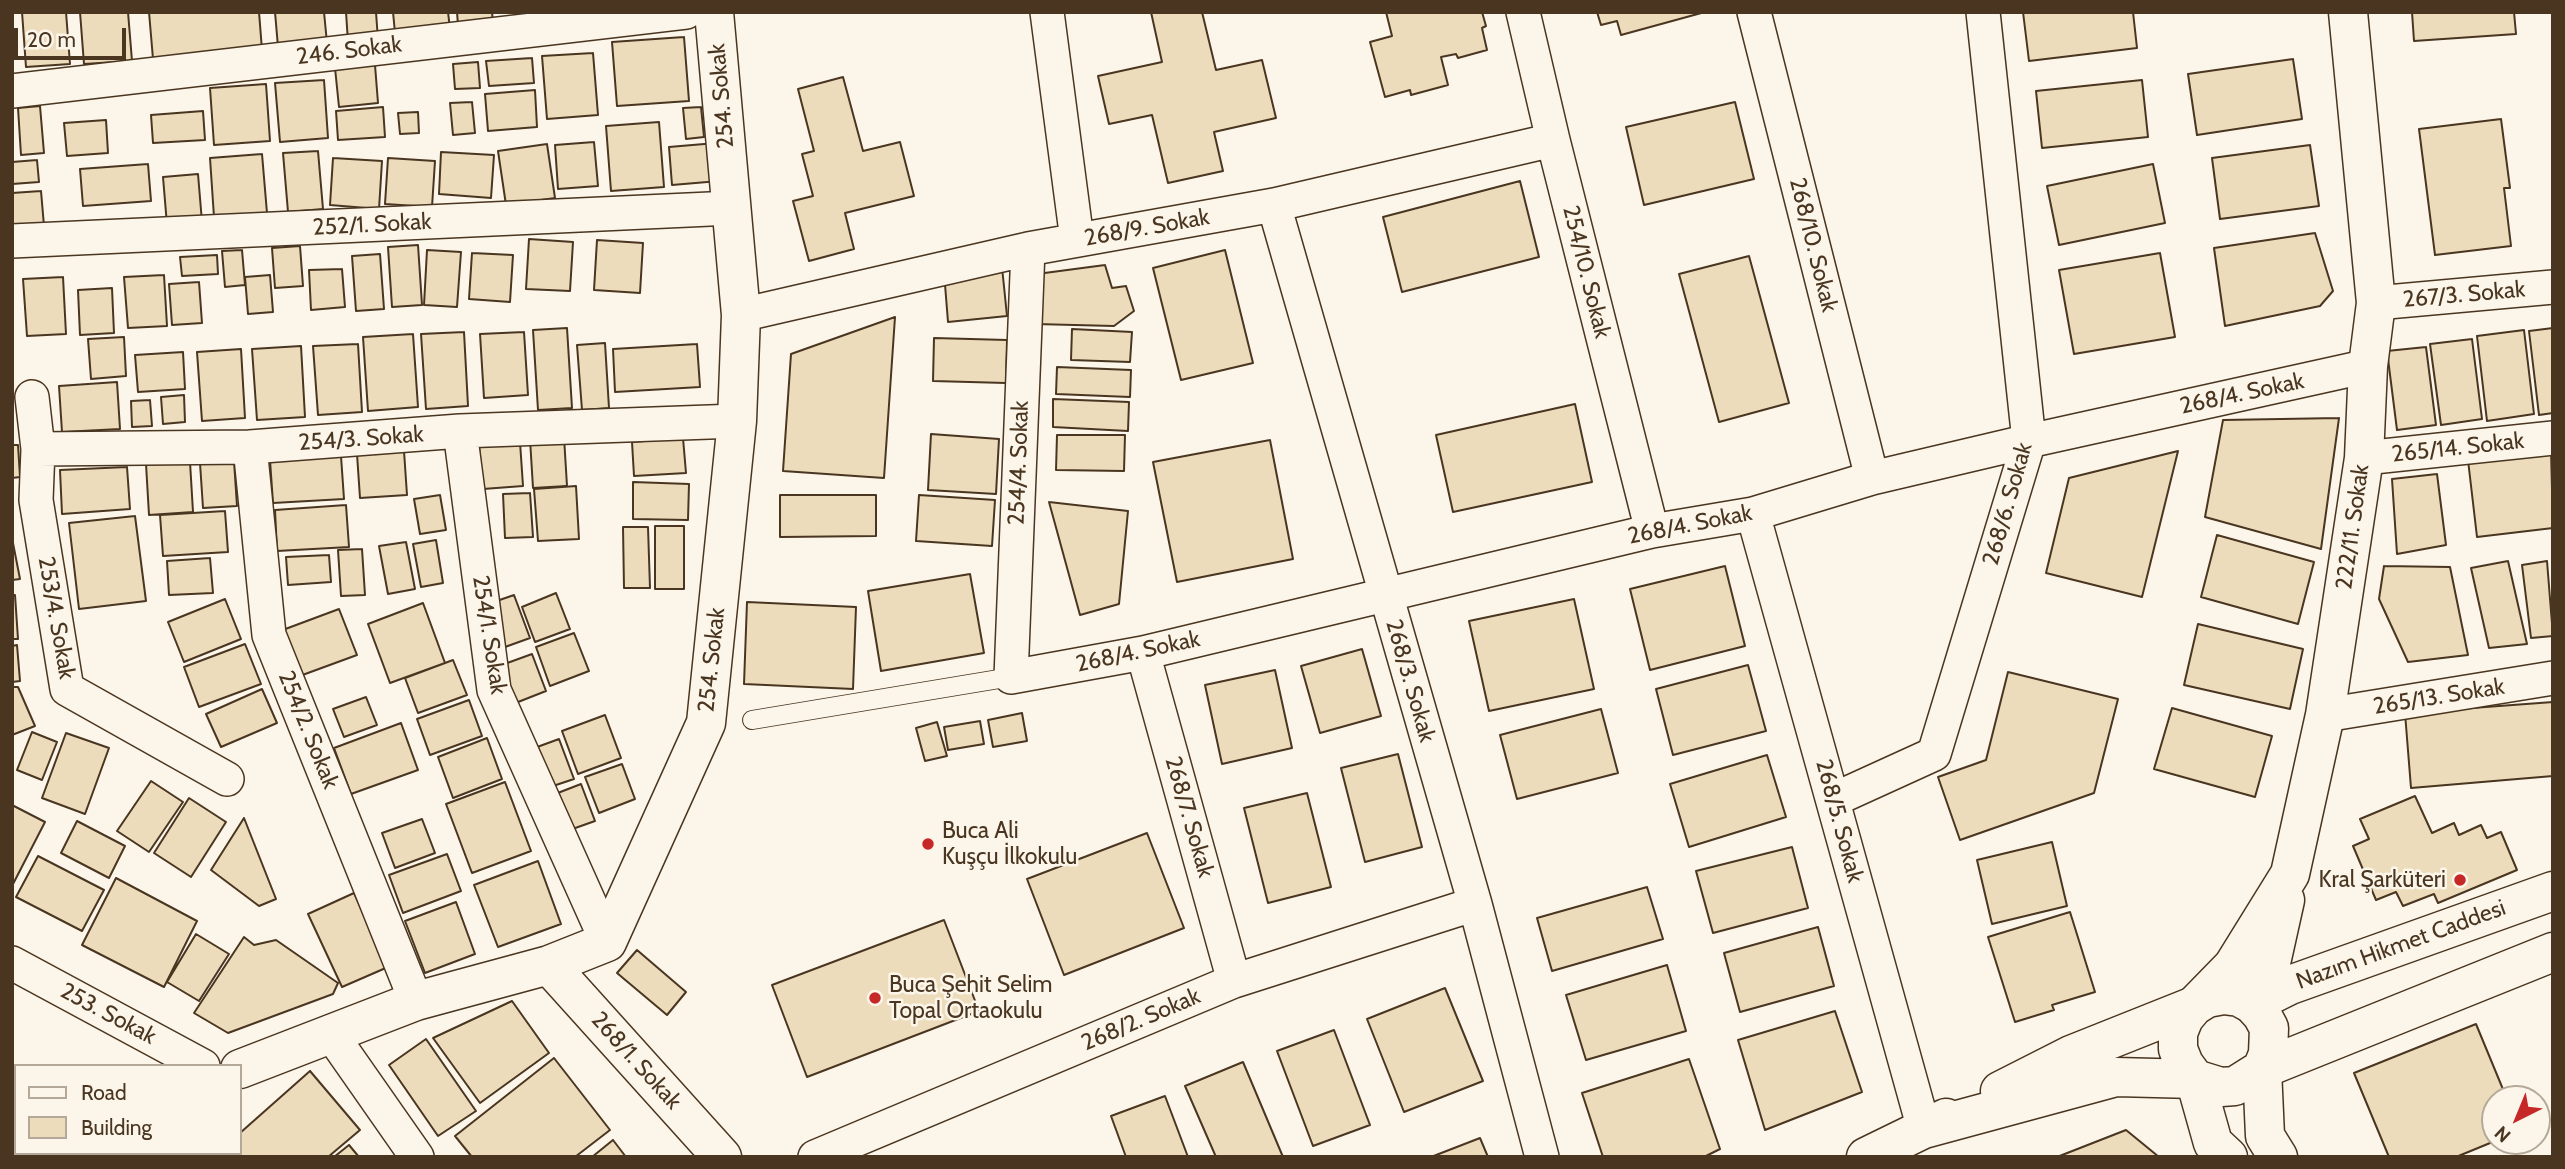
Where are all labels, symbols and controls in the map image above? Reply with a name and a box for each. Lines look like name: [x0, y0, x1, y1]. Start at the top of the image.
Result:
scale bar: [18, 14, 130, 58]
text: 20 m: [27, 27, 76, 52]
street label: 246. Sokak: [295, 31, 403, 71]
street label: 254. Sokak: [704, 42, 740, 150]
street label: 268/10. Sokak: [1783, 175, 1843, 315]
street label: 268/9. Sokak: [1082, 203, 1212, 253]
street label: 254/10. Sokak: [1556, 203, 1616, 341]
street label: 252/1. Sokak: [312, 208, 432, 242]
street label: 267/3. Sokak: [2402, 276, 2526, 314]
street label: 268/4. Sokak: [2177, 367, 2307, 421]
street label: 254/4. Sokak: [1003, 400, 1035, 526]
street label: 254/3. Sokak: [298, 421, 424, 457]
street label: 265/14. Sokak: [2390, 427, 2526, 469]
street label: 268/6. Sokak: [1977, 439, 2039, 569]
street label: 222/11. Sokak: [2331, 463, 2375, 591]
street label: 268/4. Sokak: [1625, 499, 1755, 551]
street label: 253/4. Sokak: [32, 555, 80, 681]
street label: 254/1. Sokak: [466, 573, 512, 697]
street label: 254. Sokak: [693, 606, 731, 714]
street label: 268/3. Sokak: [1379, 616, 1441, 746]
street label: 268/4. Sokak: [1073, 625, 1203, 679]
street label: 254/2. Sokak: [272, 667, 344, 793]
street label: 265/13. Sokak: [2371, 673, 2507, 721]
street label: 268/7. Sokak: [1159, 753, 1219, 881]
street label: 268/5. Sokak: [1809, 756, 1869, 886]
place label: Buca Ali Kuşçu İlkokulu: [942, 817, 1077, 871]
marker: Buca Ali Kuşçu İlkokulu: [920, 836, 936, 852]
place label: Kral Şarküteri: [2319, 866, 2446, 894]
marker: Kral Şarküteri: [2452, 872, 2468, 888]
street label: Nazım Hikmet Caddesi: [2292, 894, 2510, 996]
place label: Buca Şehit Selim Topal Ortaokulu: [889, 971, 1052, 1025]
street label: 253. Sokak: [55, 977, 161, 1051]
street label: 268/2. Sokak: [1078, 983, 1204, 1057]
marker: Buca Şehit Selim Topal Ortaokulu: [867, 990, 883, 1006]
street label: 268/1. Sokak: [585, 1007, 687, 1115]
legend: [14, 1064, 242, 1155]
text: Road: [81, 1080, 127, 1105]
north arrow: [2481, 1085, 2551, 1155]
text: Building: [81, 1115, 152, 1140]
text: N: [2490, 1121, 2515, 1147]

